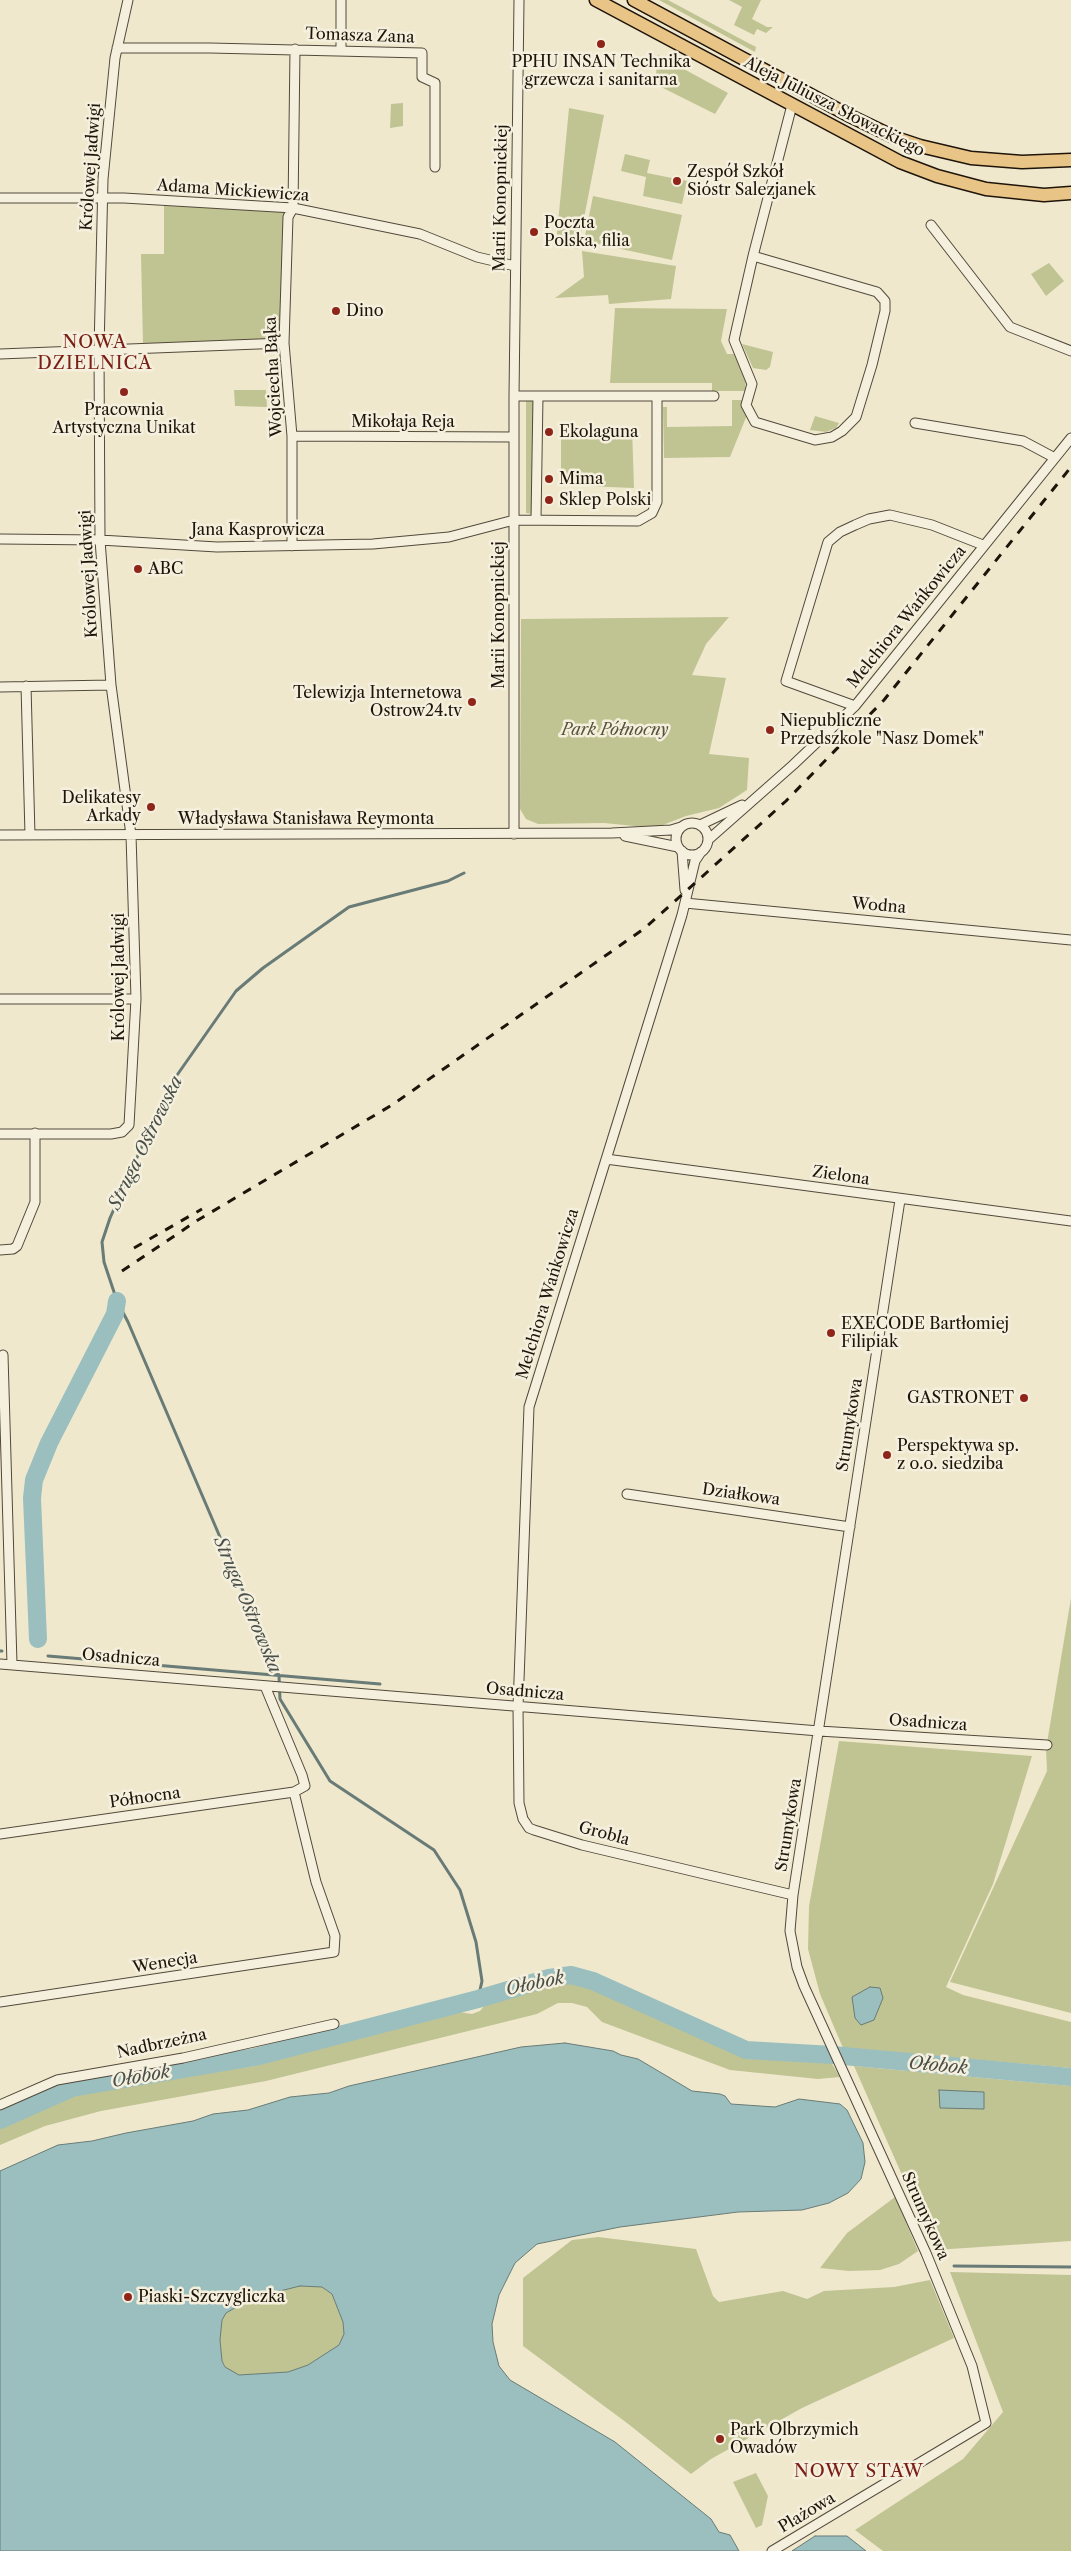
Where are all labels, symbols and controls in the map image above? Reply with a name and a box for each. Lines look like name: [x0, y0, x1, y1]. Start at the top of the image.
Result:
street label: Tomasza Zana: [305, 25, 415, 47]
marker: PPHU INSAN Technika grzewcza i sanitarna: [595, 38, 607, 50]
place label: PPHU INSAN Technika grzewcza i sanitarna: [511, 52, 691, 90]
street label: Aleja Juliusza Słowackiego: [740, 53, 928, 161]
street label: Królowej Jadwigi: [77, 102, 105, 232]
street label: Marii Konopnickiej: [490, 124, 512, 272]
place label: Zespół Szkół Sióstr Salezjanek: [687, 162, 816, 200]
marker: Zespół Szkół Sióstr Salezjanek: [671, 175, 683, 187]
street label: Adama Mickiewicza: [156, 176, 310, 206]
place label: Poczta Polska, filia: [544, 213, 630, 251]
marker: Poczta Polska, filia: [528, 226, 540, 238]
place label: Dino: [346, 301, 384, 321]
marker: Dino: [330, 305, 342, 317]
street label: Wojciecha Bąka: [261, 316, 287, 438]
district label: NOWA DZIELNICA: [36, 332, 154, 374]
marker: Pracownia Artystyczna Unikat: [118, 386, 130, 398]
place label: Pracownia Artystyczna Unikat: [52, 400, 196, 438]
street label: Mikołaja Reja: [351, 412, 455, 432]
place label: Ekolaguna: [559, 422, 638, 442]
marker: Ekolaguna: [543, 426, 555, 438]
place label: Mima: [559, 469, 603, 489]
marker: Mima: [543, 473, 555, 485]
place label: Sklep Polski: [559, 490, 651, 510]
marker: Sklep Polski: [543, 494, 555, 506]
street label: Królowej Jadwigi: [76, 509, 102, 639]
street label: Jana Kasprowicza: [191, 520, 325, 540]
street label: Marii Konopnickiej: [489, 541, 509, 689]
street label: Melchiora Wańkowicza: [844, 542, 970, 692]
place label: ABC: [148, 559, 183, 579]
marker: ABC: [132, 563, 144, 575]
place label: Telewizja Internetowa Ostrow24.tv: [293, 683, 462, 721]
marker: Telewizja Internetowa Ostrow24.tv: [466, 696, 478, 708]
place label: Niepubliczne Przedszkole "Nasz Domek": [780, 711, 984, 749]
park label: Park Północny: [562, 720, 668, 740]
marker: Niepubliczne Przedszkole "Nasz Domek": [764, 724, 776, 736]
place label: Delikatesy Arkady: [62, 788, 141, 826]
marker: Delikatesy Arkady: [145, 801, 157, 813]
street label: Władysława Stanisława Reymonta: [178, 809, 434, 829]
street label: Wodna: [851, 894, 907, 918]
street label: Królowej Jadwigi: [109, 913, 129, 1041]
water label: Struga Ostrowska: [104, 1073, 188, 1213]
street label: Zielona: [811, 1162, 871, 1190]
street label: Melchiora Wańkowicza: [513, 1206, 583, 1382]
place label: EXECODE Bartłomiej Filipiak: [841, 1314, 1009, 1352]
marker: EXECODE Bartłomiej Filipiak: [825, 1327, 837, 1339]
street label: Strumykowa: [833, 1377, 867, 1473]
place label: GASTRONET: [907, 1388, 1014, 1408]
marker: GASTRONET: [1018, 1392, 1030, 1404]
place label: Perspektywa sp. z o.o. siedziba: [897, 1436, 1019, 1474]
marker: Perspektywa sp. z o.o. siedziba: [881, 1449, 893, 1461]
street label: Działkowa: [701, 1480, 781, 1510]
water label: Struga Ostrowska: [208, 1533, 286, 1677]
street label: Osadnicza: [81, 1645, 161, 1671]
street label: Osadnicza: [485, 1679, 565, 1705]
street label: Osadnicza: [888, 1711, 968, 1735]
street label: Strumykowa: [772, 1777, 806, 1873]
street label: Północna: [108, 1784, 182, 1812]
street label: Grobla: [576, 1818, 632, 1850]
street label: Wenecja: [131, 1948, 199, 1978]
water label: Ołobok: [504, 1967, 566, 2001]
street label: Nadbrzeżna: [115, 2025, 209, 2063]
water label: Ołobok: [908, 2053, 968, 2079]
water label: Ołobok: [110, 2061, 172, 2093]
street label: Strumykowa: [897, 2169, 953, 2263]
place label: Piaski-Szczygliczka: [138, 2287, 285, 2307]
marker: Piaski-Szczygliczka: [122, 2291, 134, 2303]
place label: Park Olbrzymich Owadów: [730, 2420, 859, 2458]
marker: Park Olbrzymich Owadów: [714, 2433, 726, 2445]
district label: NOWY STAW: [793, 2461, 925, 2483]
street label: Plażowa: [775, 2489, 839, 2537]

